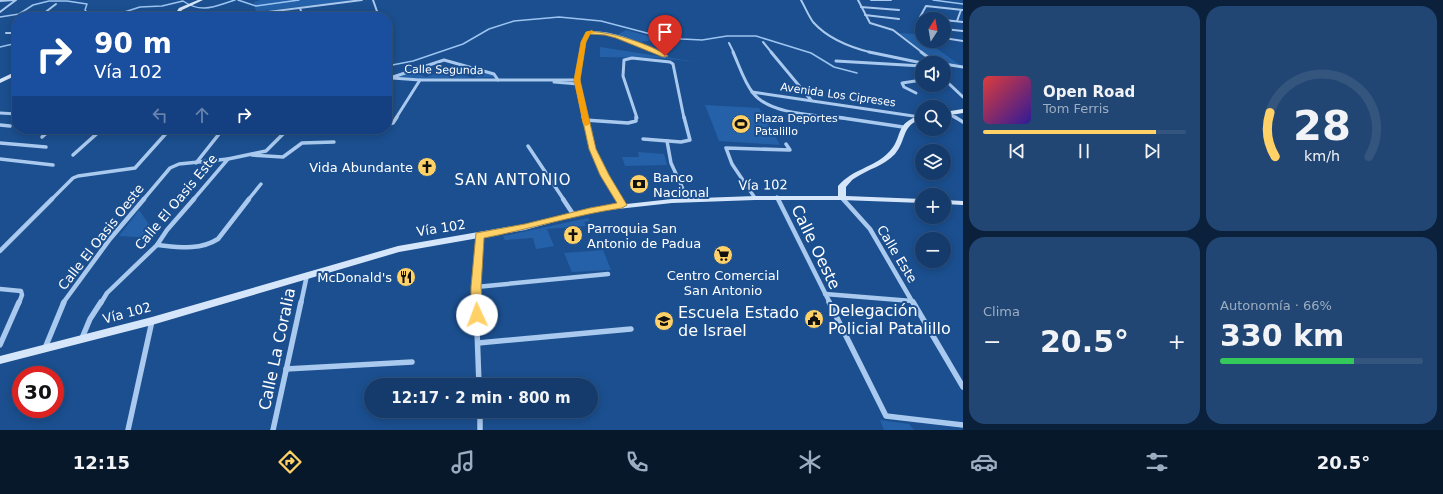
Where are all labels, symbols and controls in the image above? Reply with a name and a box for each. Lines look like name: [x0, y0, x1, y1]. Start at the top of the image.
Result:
north arrow: [915, 12, 951, 48]
map controls: [915, 12, 951, 268]
pin: [648, 15, 682, 56]
icon: arrive: [654, 21, 676, 43]
text: 90 m: [94, 27, 172, 60]
icon: right: [28, 28, 80, 80]
button: sound: [915, 56, 951, 92]
text: Vía 102: [94, 61, 162, 82]
street label: Calle Segunda: [404, 63, 484, 77]
street label: Avenida Los Cipreses: [780, 80, 897, 110]
text: Open Road: [1043, 83, 1135, 101]
button: search: [915, 100, 951, 136]
text: 28: [1293, 100, 1350, 149]
text: Tom Ferris: [1043, 101, 1109, 116]
icon: left: [149, 104, 171, 126]
icon: ahead: [191, 104, 213, 126]
icon: right: [233, 104, 255, 126]
place label: Plaza Deportes Patalillo: [755, 112, 838, 138]
sports icon: Plaza Deportes Patalillo: [730, 113, 752, 135]
icon: previous: [1006, 140, 1028, 162]
icon: pause: [1073, 140, 1095, 162]
icon: next: [1141, 140, 1163, 162]
button: layers: [915, 144, 951, 180]
text: km/h: [1303, 147, 1340, 163]
street label: Calle El Oasis Este: [132, 151, 220, 253]
church icon: Vida Abundante: [416, 156, 438, 178]
place label: Vida Abundante: [309, 160, 413, 175]
place label: Banco Nacional: [653, 170, 709, 200]
district label: SAN ANTONIO: [455, 171, 571, 189]
bank icon: Banco Nacional: [628, 173, 650, 195]
street label: Vía 102: [738, 177, 788, 193]
street label: Calle El Oasis Oeste: [55, 181, 147, 293]
button: +: [915, 188, 951, 224]
street label: Calle Oeste: [787, 202, 845, 292]
street label: Vía 102: [415, 217, 467, 239]
place label: Parroquia San Antonio de Padua: [587, 221, 701, 251]
street label: Calle Este: [874, 223, 920, 285]
church icon: Parroquia San Antonio de Padua: [562, 224, 584, 246]
button: −: [915, 232, 951, 268]
supermarket icon: Centro Comercial San Antonio: [712, 244, 734, 266]
restaurant icon: McDonald's: [395, 266, 417, 288]
place label: Centro Comercial San Antonio: [667, 268, 779, 298]
place label: McDonald's: [317, 270, 392, 285]
street label: Calle La Coralia: [255, 286, 299, 412]
position arrow: [456, 294, 498, 336]
text: Autonomía · 66%: [1220, 298, 1332, 313]
street label: Vía 102: [101, 299, 153, 327]
place label: Delegación Policial Patalillo: [828, 301, 951, 338]
place label: Escuela Estado de Israel: [678, 303, 799, 340]
text: Clima: [983, 304, 1020, 319]
public building icon: Delegación Policial Patalillo: [803, 308, 825, 330]
school or university icon: Escuela Estado de Israel: [653, 310, 675, 332]
text: 330 km: [1220, 318, 1344, 353]
text: 20.5°: [1040, 324, 1129, 359]
text: −: [983, 329, 1001, 354]
text: +: [1168, 329, 1186, 354]
speed limit sign: 30: [12, 366, 64, 418]
text: 12:17 · 2 min · 800 m: [391, 389, 571, 407]
icon: directions: [276, 448, 304, 476]
icon: music: [449, 448, 477, 476]
icon: phone: [623, 448, 651, 476]
icon: climate: [796, 448, 824, 476]
icon: car: [970, 448, 998, 476]
icon: filters: [1143, 448, 1171, 476]
text: 12:15: [73, 452, 130, 473]
text: 20.5°: [1317, 452, 1370, 473]

